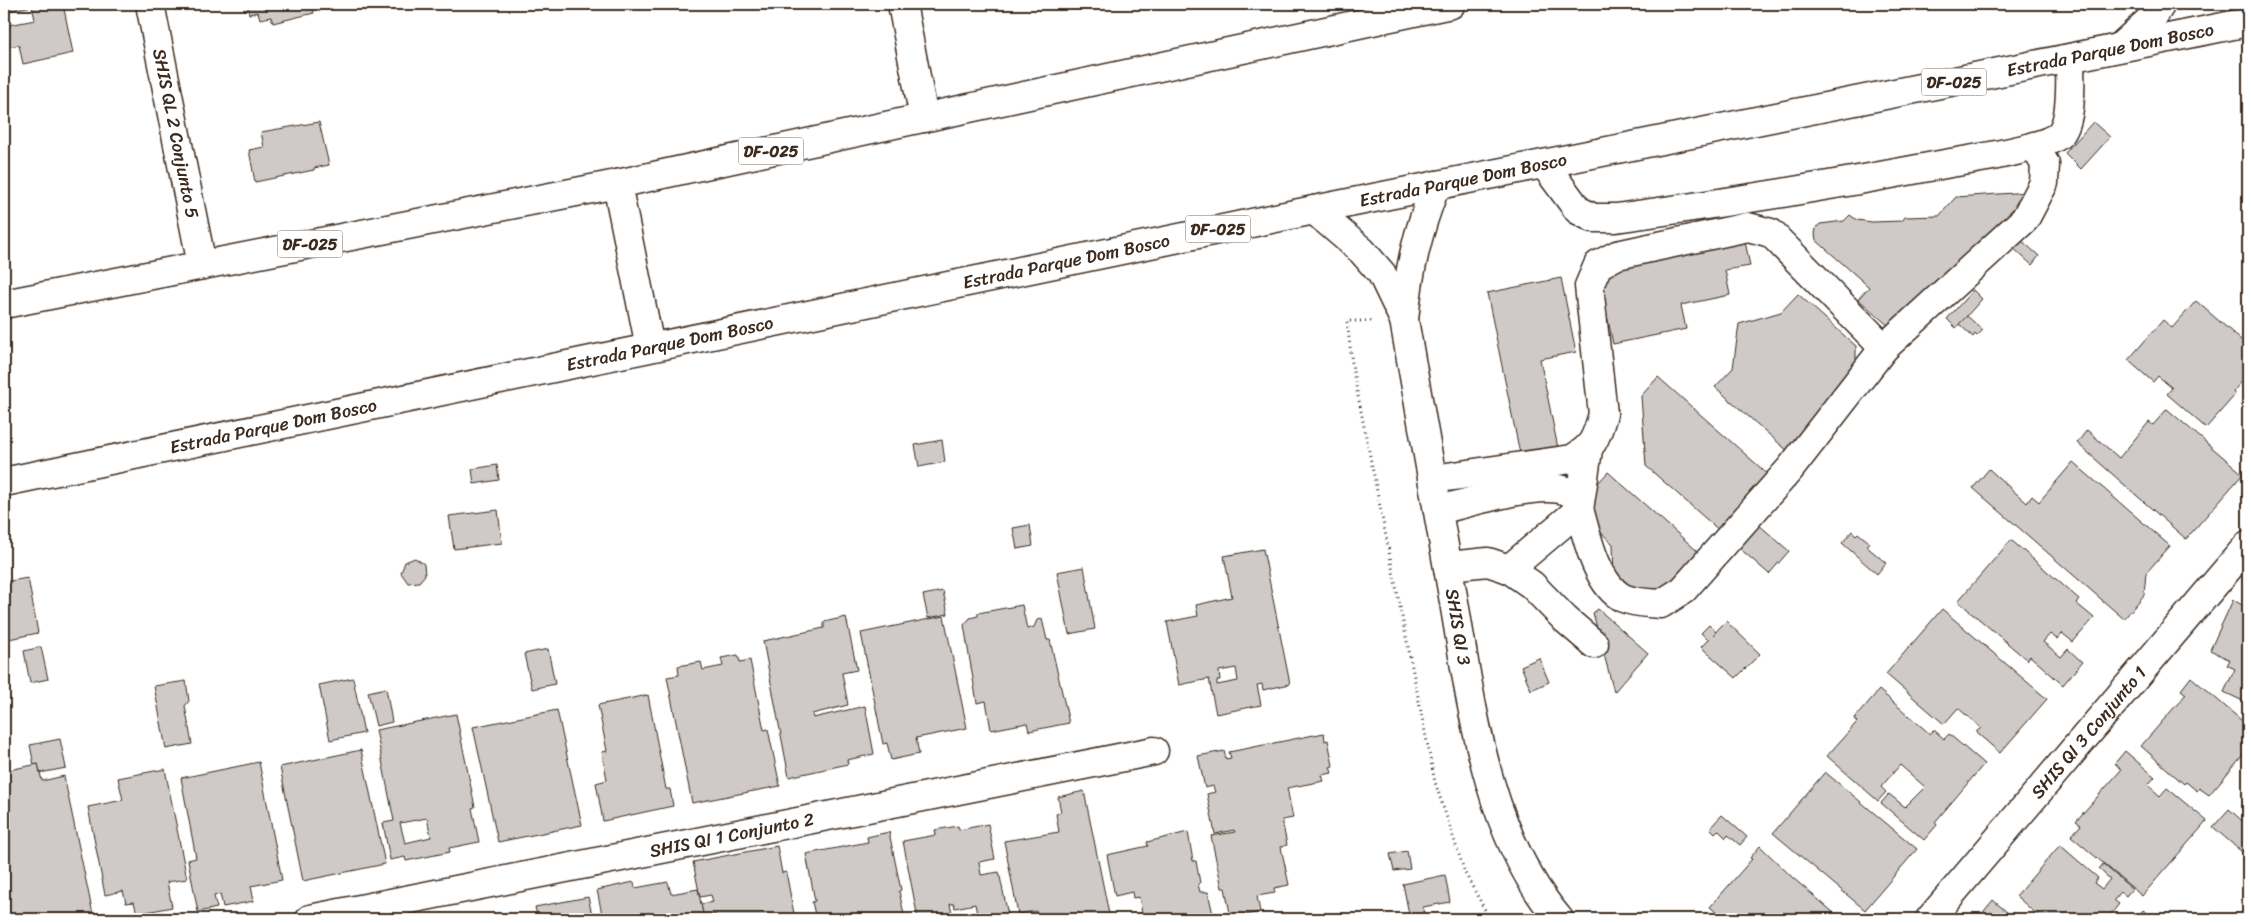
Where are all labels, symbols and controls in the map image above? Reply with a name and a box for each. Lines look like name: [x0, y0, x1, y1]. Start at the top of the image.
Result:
street label: Estrada Parque Dom Bosco: [2004, 13, 2217, 86]
street label: SHIS QL 2 Conjunto 5: [143, 46, 208, 221]
road number: DF-025: [1922, 68, 1986, 95]
road number: DF-025: [738, 138, 804, 164]
street label: Estrada Parque Dom Bosco: [1357, 143, 1570, 216]
road number: DF-025: [1186, 215, 1250, 242]
street label: Estrada Parque Dom Bosco: [960, 224, 1173, 299]
road number: DF-025: [278, 230, 342, 258]
street label: Estrada Parque Dom Bosco: [563, 307, 776, 381]
street label: Estrada Parque Dom Bosco: [167, 389, 380, 463]
street label: SHIS QI 3: [1436, 586, 1480, 668]
street label: SHIS QI 3 Conjunto 1: [2023, 658, 2155, 806]
street label: SHIS QI 1 Conjunto 2: [647, 803, 817, 867]

